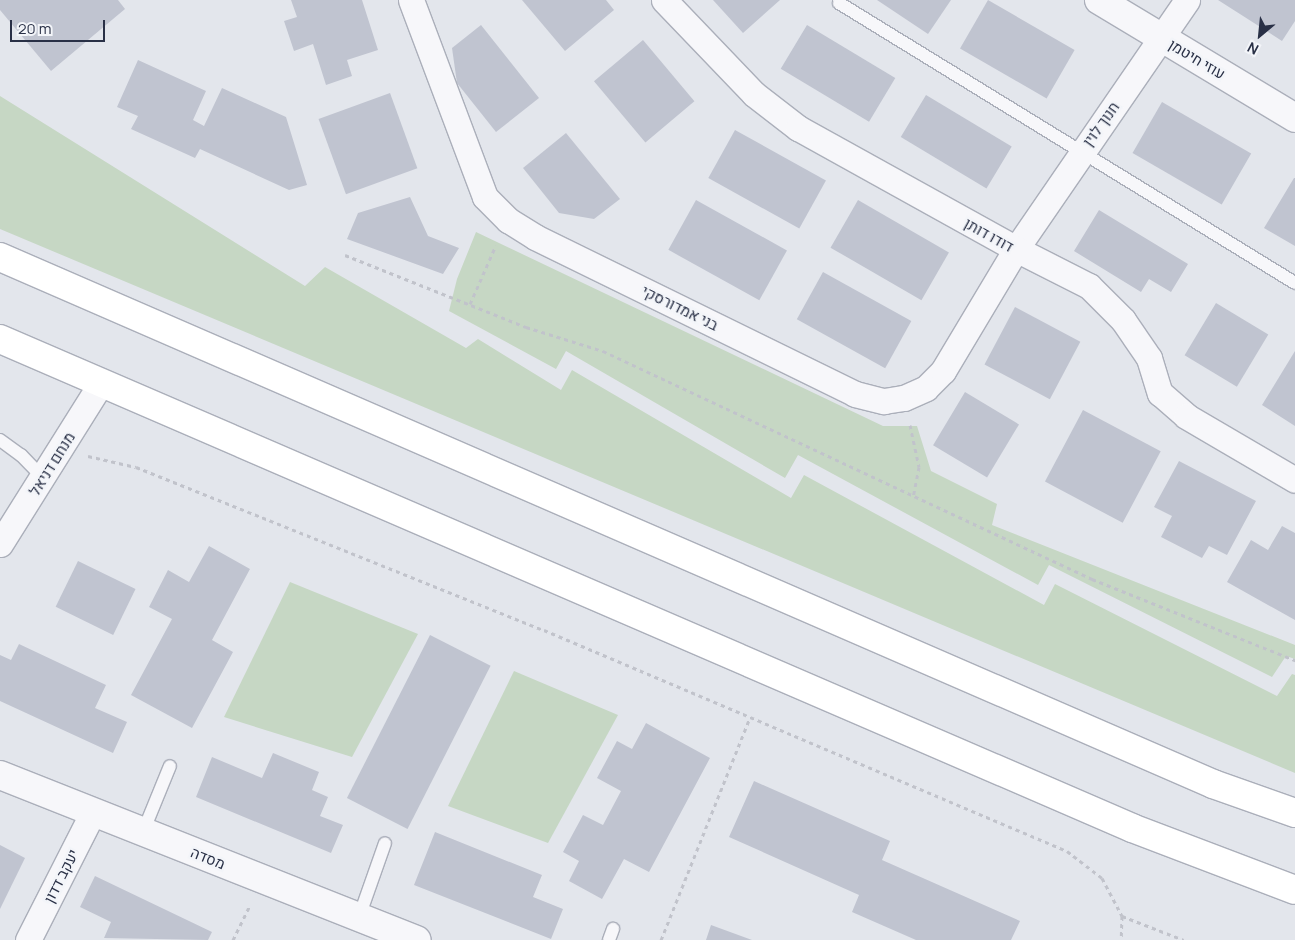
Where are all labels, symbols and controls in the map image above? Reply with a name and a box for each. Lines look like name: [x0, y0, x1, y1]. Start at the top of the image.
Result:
scale bar: [12, 10, 108, 42]
north arrow: [1235, 10, 1285, 60]
text: 20 m: [18, 18, 51, 39]
street label: עוזי חיטמן: [1166, 35, 1228, 83]
text: N: [1244, 38, 1262, 59]
street label: חנוך לוין: [1079, 98, 1123, 150]
street label: דודו דותן: [961, 214, 1017, 256]
street label: בני אמדורסקי: [639, 282, 721, 334]
street label: מנחם דניאל: [25, 429, 79, 499]
street label: מסדה: [188, 843, 228, 873]
street label: יעקב דדון: [40, 846, 82, 906]

